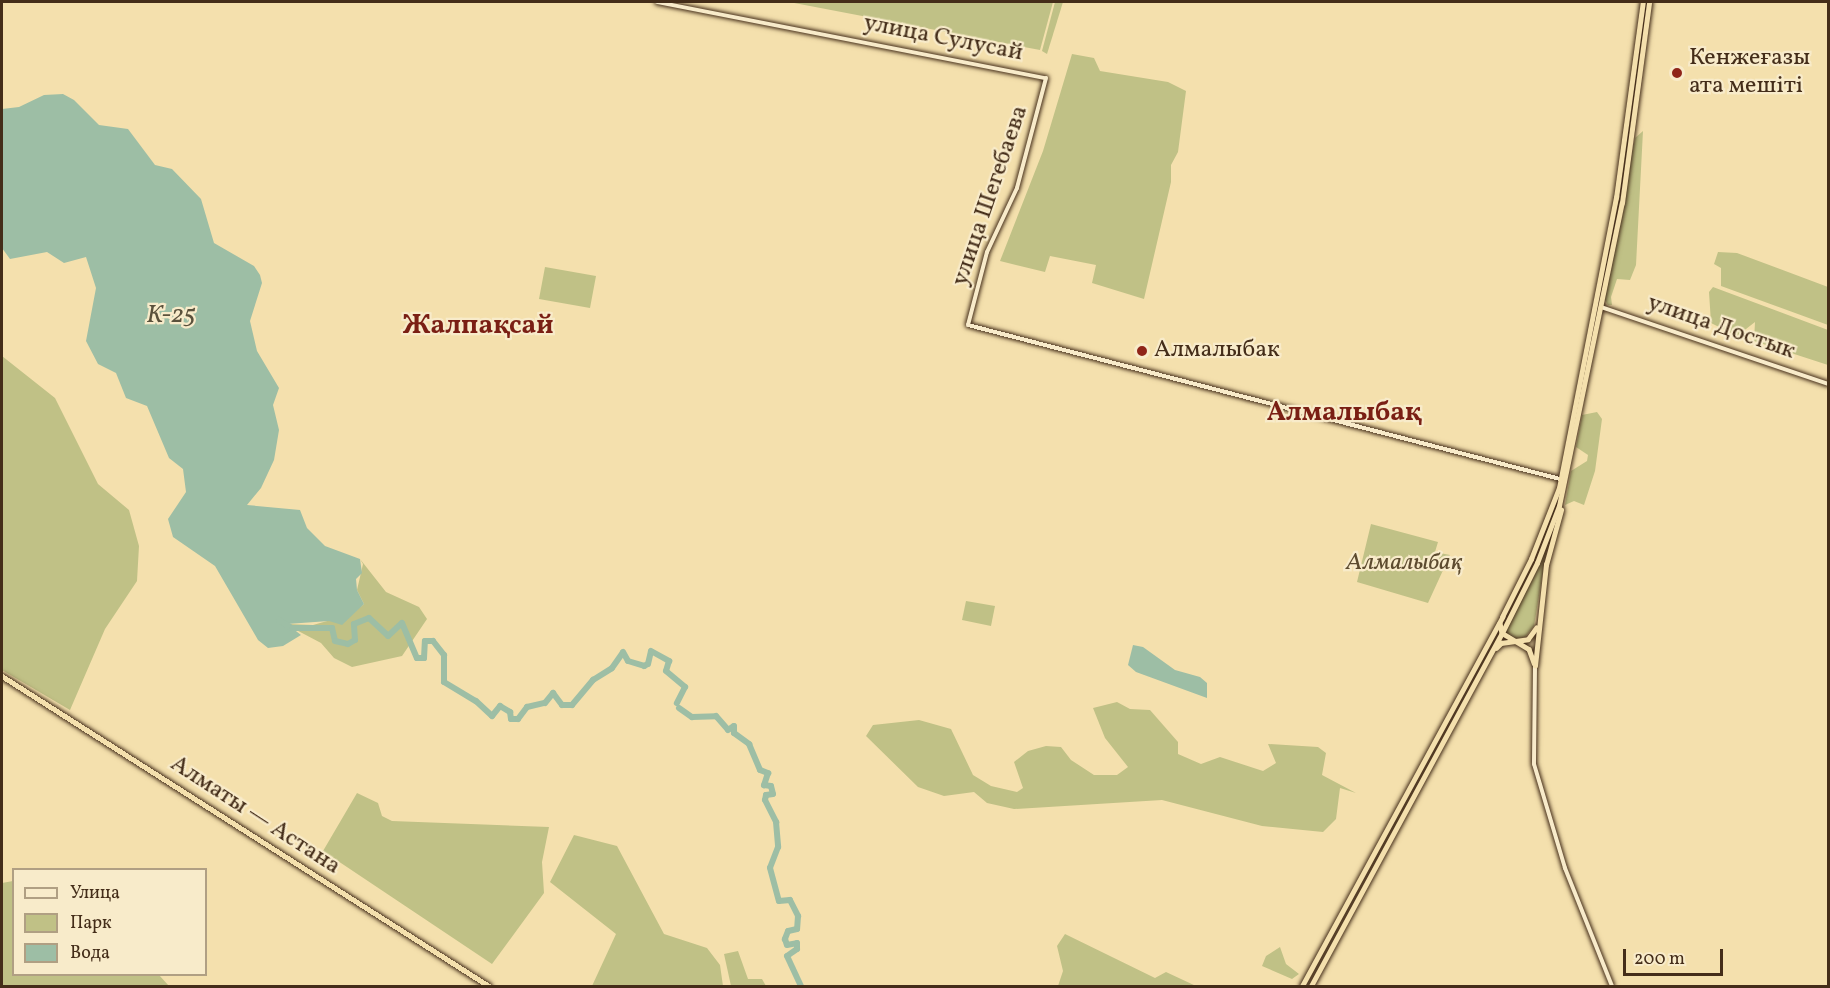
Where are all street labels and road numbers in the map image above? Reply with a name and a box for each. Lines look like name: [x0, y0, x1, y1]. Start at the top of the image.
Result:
street label: улица Сулусай: [861, 9, 1025, 69]
street label: улица Шегебаева: [947, 102, 1035, 290]
street label: улица Достык: [1643, 289, 1799, 367]
street label: Алматы — Астана: [164, 750, 346, 882]

